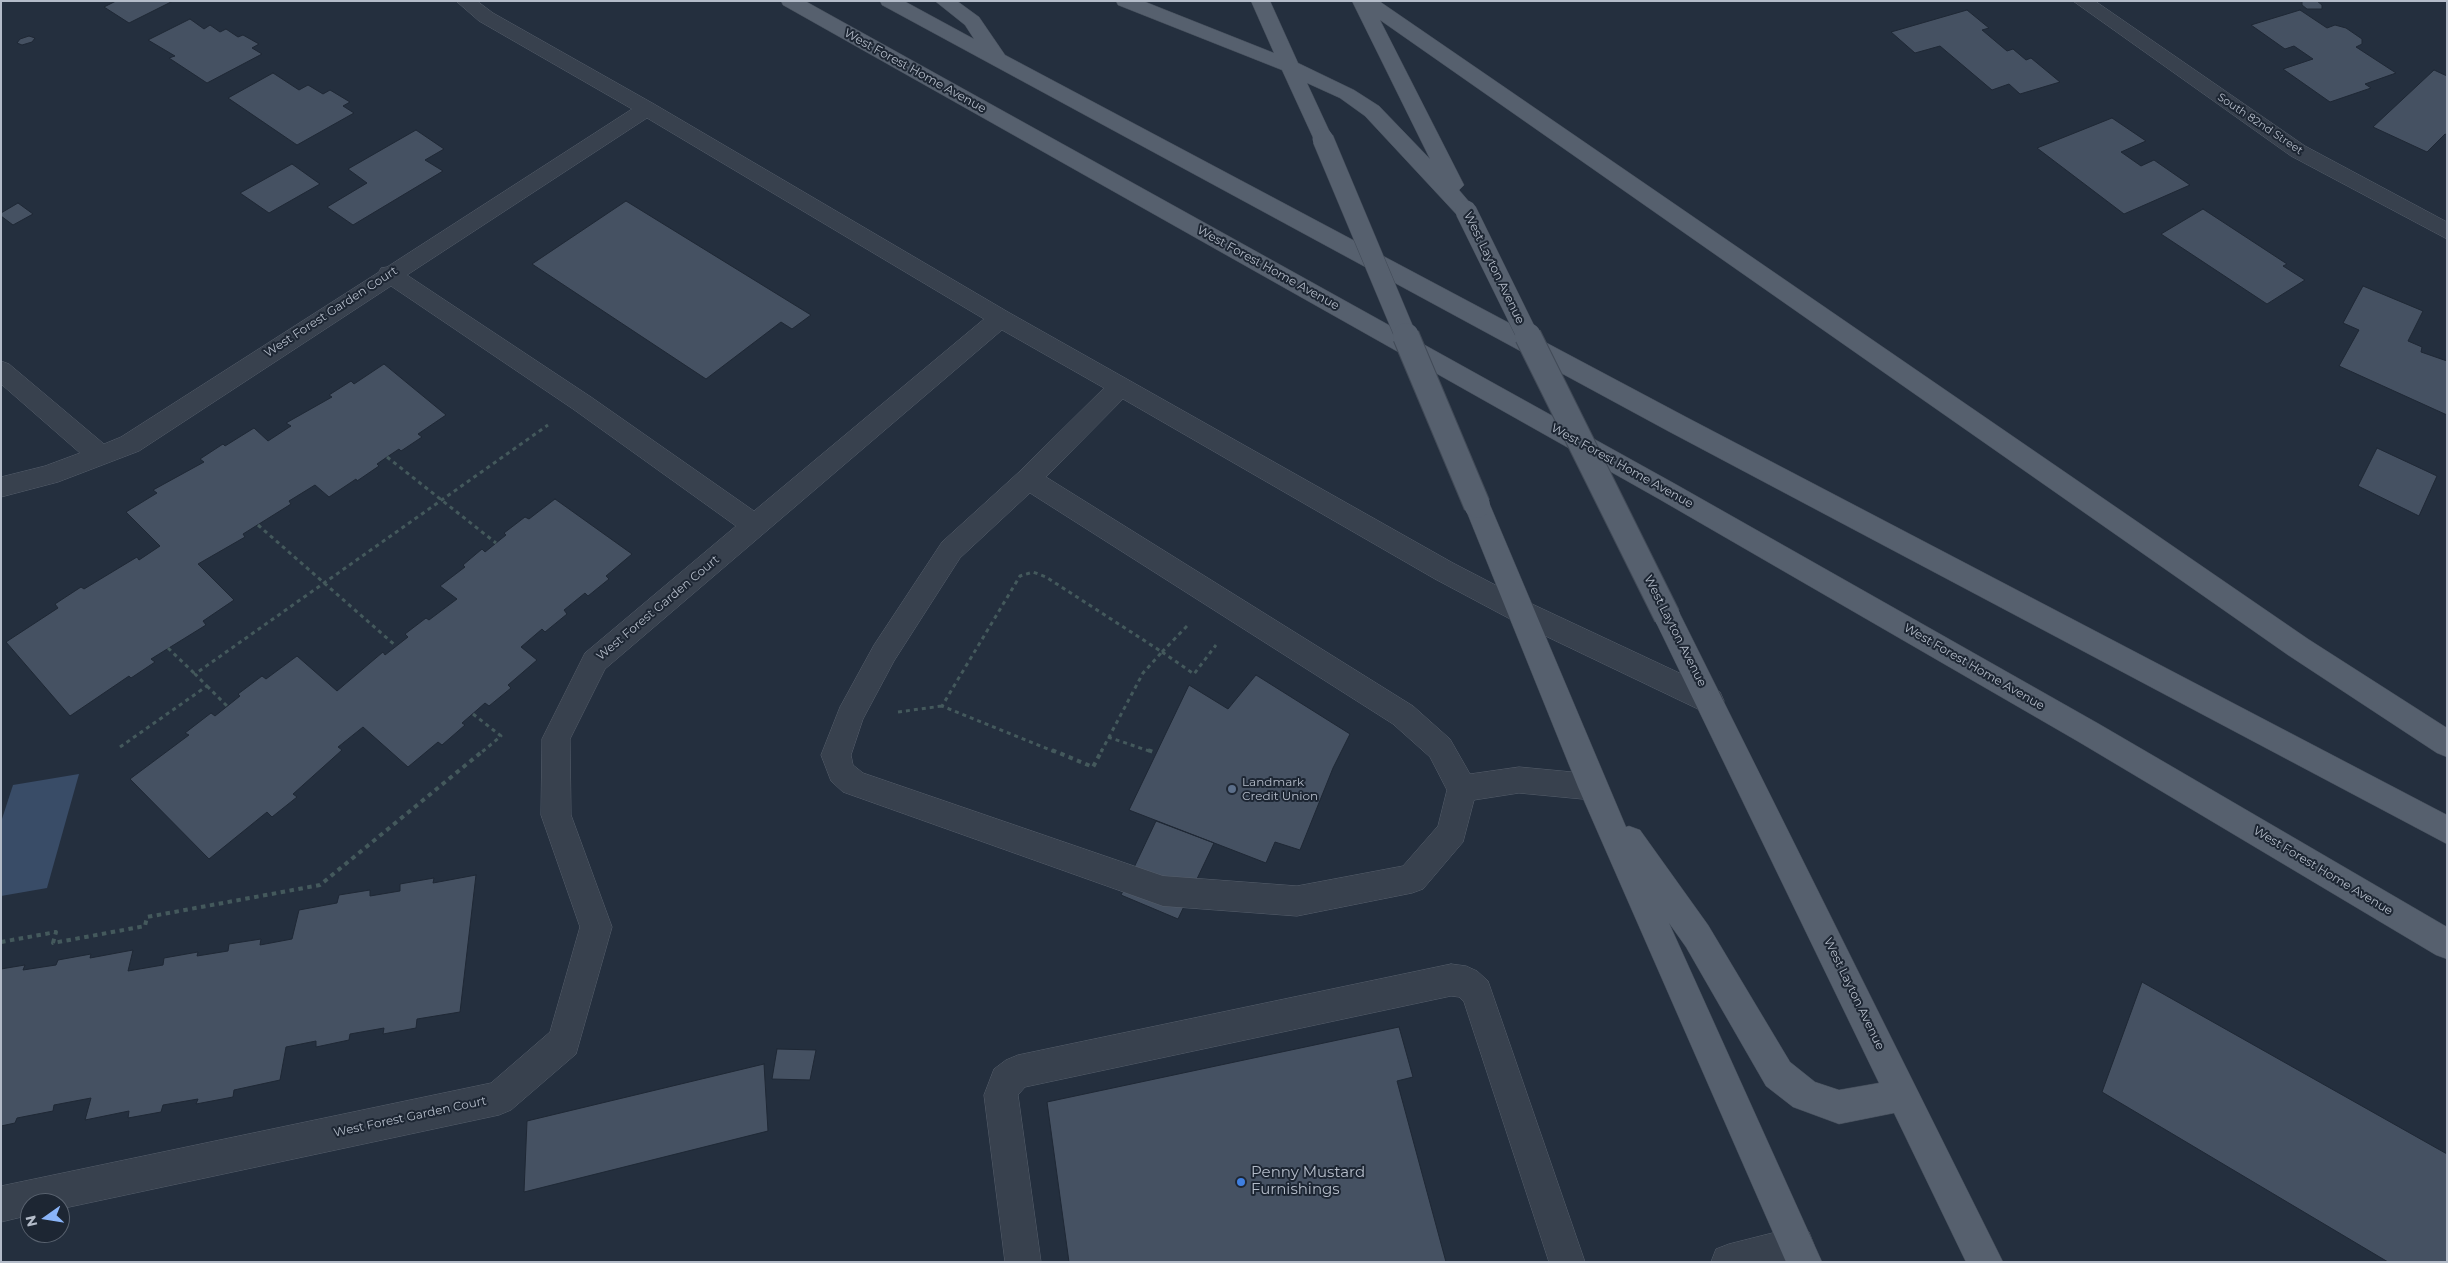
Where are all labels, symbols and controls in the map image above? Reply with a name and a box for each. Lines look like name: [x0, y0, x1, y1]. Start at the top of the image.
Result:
street label: West Forest Home Avenue: [841, 26, 989, 116]
street label: South 82nd Street: [2215, 91, 2305, 157]
street label: West Layton Avenue: [1461, 210, 1527, 326]
street label: West Forest Home Avenue: [1194, 223, 1342, 313]
street label: West Forest Garden Court: [262, 264, 400, 360]
street label: West Forest Home Avenue: [1548, 421, 1696, 511]
street label: West Forest Garden Court: [594, 552, 722, 664]
street label: West Layton Avenue: [1641, 573, 1709, 689]
street label: West Forest Home Avenue: [1901, 621, 2047, 713]
place label: Landmark Credit Union: [1242, 775, 1318, 803]
marker: Landmark Credit Union: [1226, 783, 1238, 795]
street label: West Forest Home Avenue: [2251, 824, 2395, 918]
street label: West Layton Avenue: [1821, 936, 1887, 1052]
street label: West Forest Garden Court: [332, 1094, 488, 1140]
place label: Penny Mustard Furnishings: [1251, 1164, 1365, 1199]
marker: Penny Mustard Furnishings: [1235, 1176, 1247, 1188]
north arrow: [20, 1193, 70, 1243]
text: N: [21, 1214, 41, 1229]

